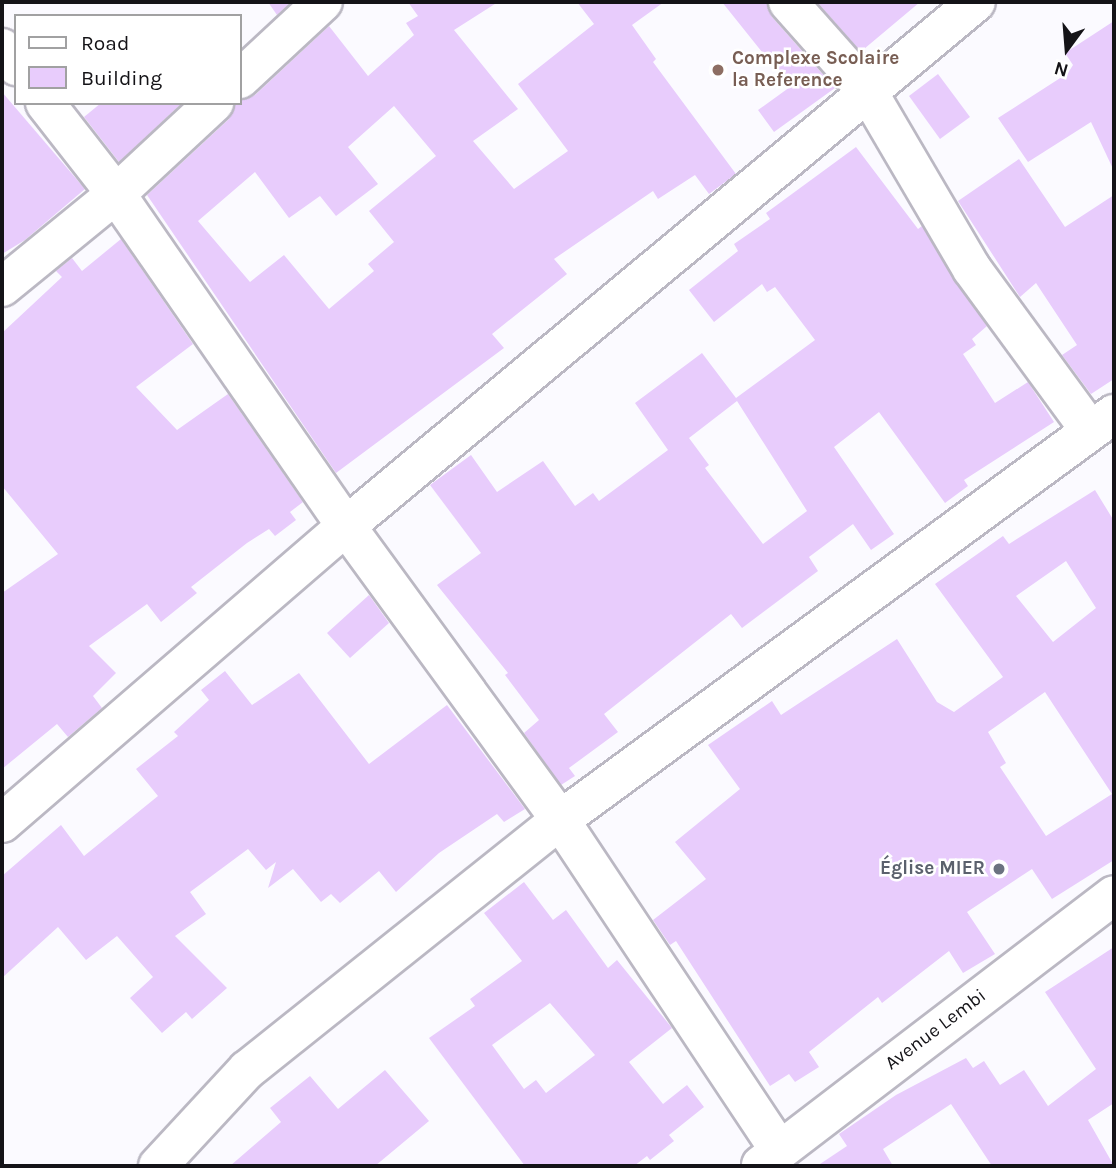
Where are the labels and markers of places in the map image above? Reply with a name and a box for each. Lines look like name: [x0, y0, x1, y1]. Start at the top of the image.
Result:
place label: Complexe Scolaire la Reference: [732, 48, 899, 92]
marker: Complexe Scolaire la Reference: [710, 62, 726, 78]
place label: Église MIER: [880, 858, 985, 880]
marker: Église MIER: [991, 861, 1007, 877]

